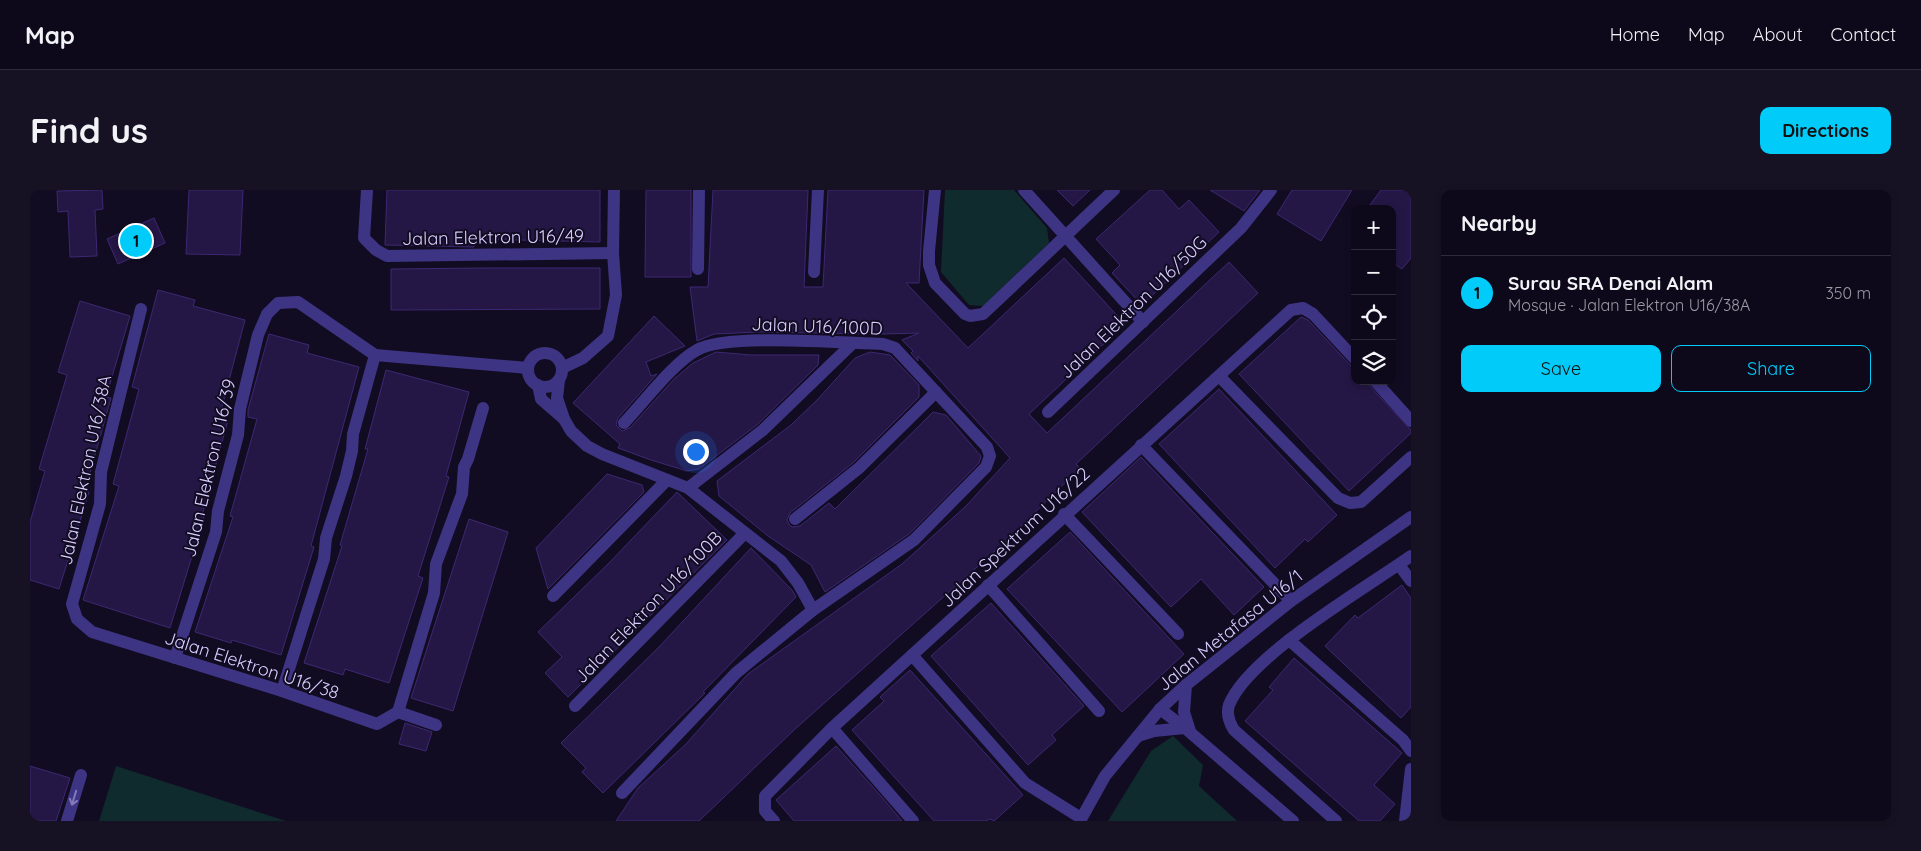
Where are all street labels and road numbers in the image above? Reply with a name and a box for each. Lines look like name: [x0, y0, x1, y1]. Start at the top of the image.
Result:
street label: Jalan Elektron U16/49: [402, 224, 584, 250]
street label: Jalan Elektron U16/50G: [1055, 231, 1211, 383]
street label: Jalan U16/100D: [751, 312, 883, 340]
street label: Jalan Elektron U16/38A: [54, 373, 116, 567]
street label: Jalan Elektron U16/39: [177, 377, 241, 559]
street label: Jalan Spektrum U16/22: [936, 462, 1094, 612]
street label: Jalan Elektron U16/100B: [569, 526, 727, 688]
street label: Jalan Metafasa U16/1: [1153, 564, 1307, 696]
street label: Jalan Elektron U16/38: [162, 626, 342, 704]

